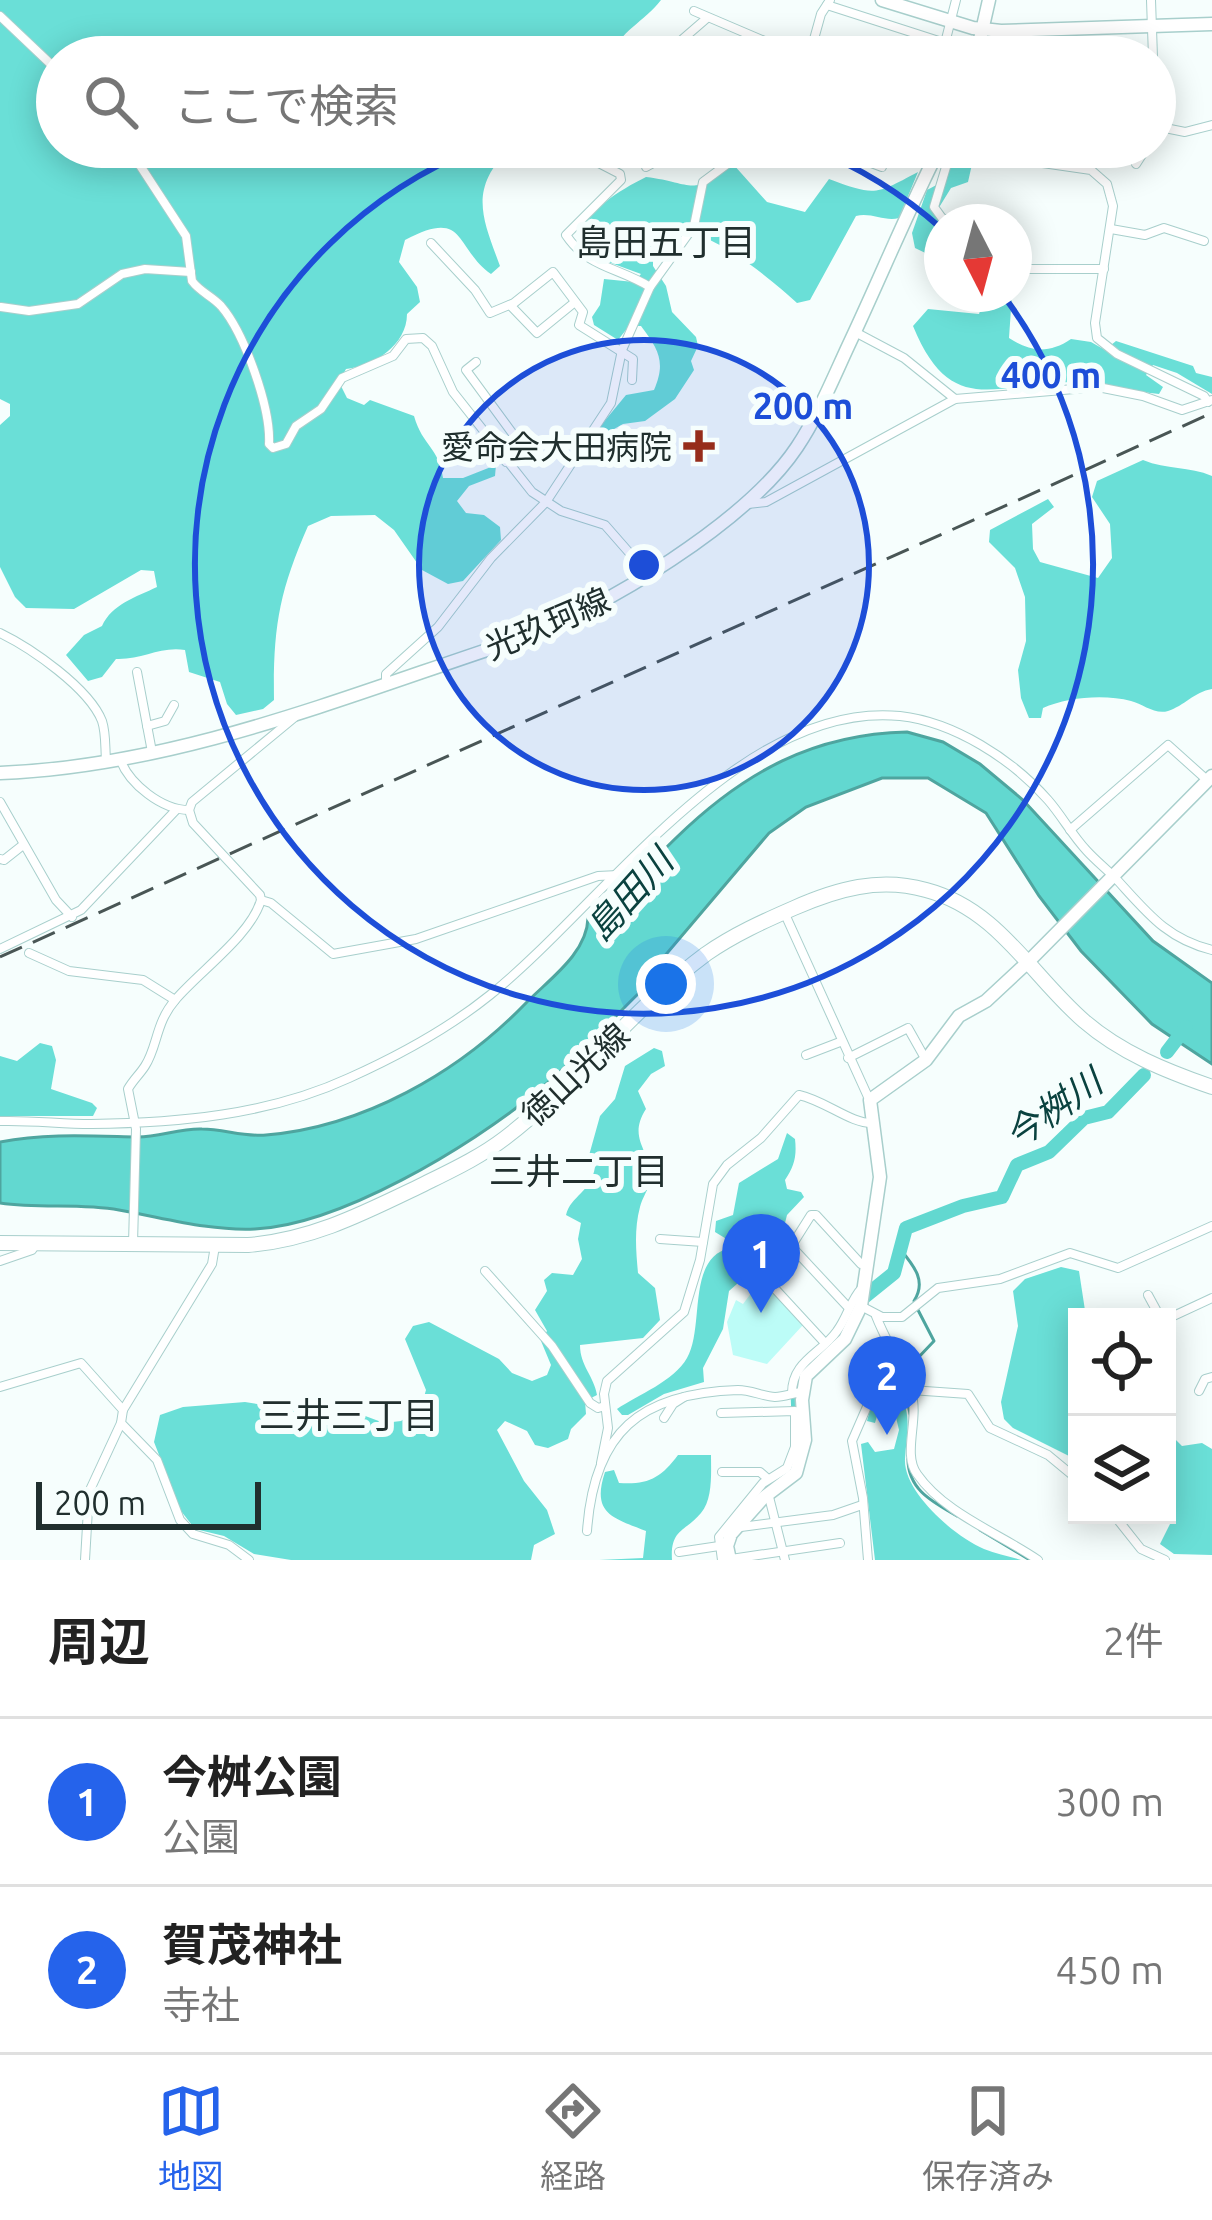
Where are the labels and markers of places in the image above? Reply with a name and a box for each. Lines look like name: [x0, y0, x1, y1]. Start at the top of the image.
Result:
place label: 愛命会大田病院: [441, 428, 672, 465]
marker: 愛命会大田病院: [683, 430, 715, 462]
centre of rings: [623, 544, 665, 586]
pin: 1: [722, 1214, 800, 1313]
pin: 2: [848, 1336, 926, 1435]

